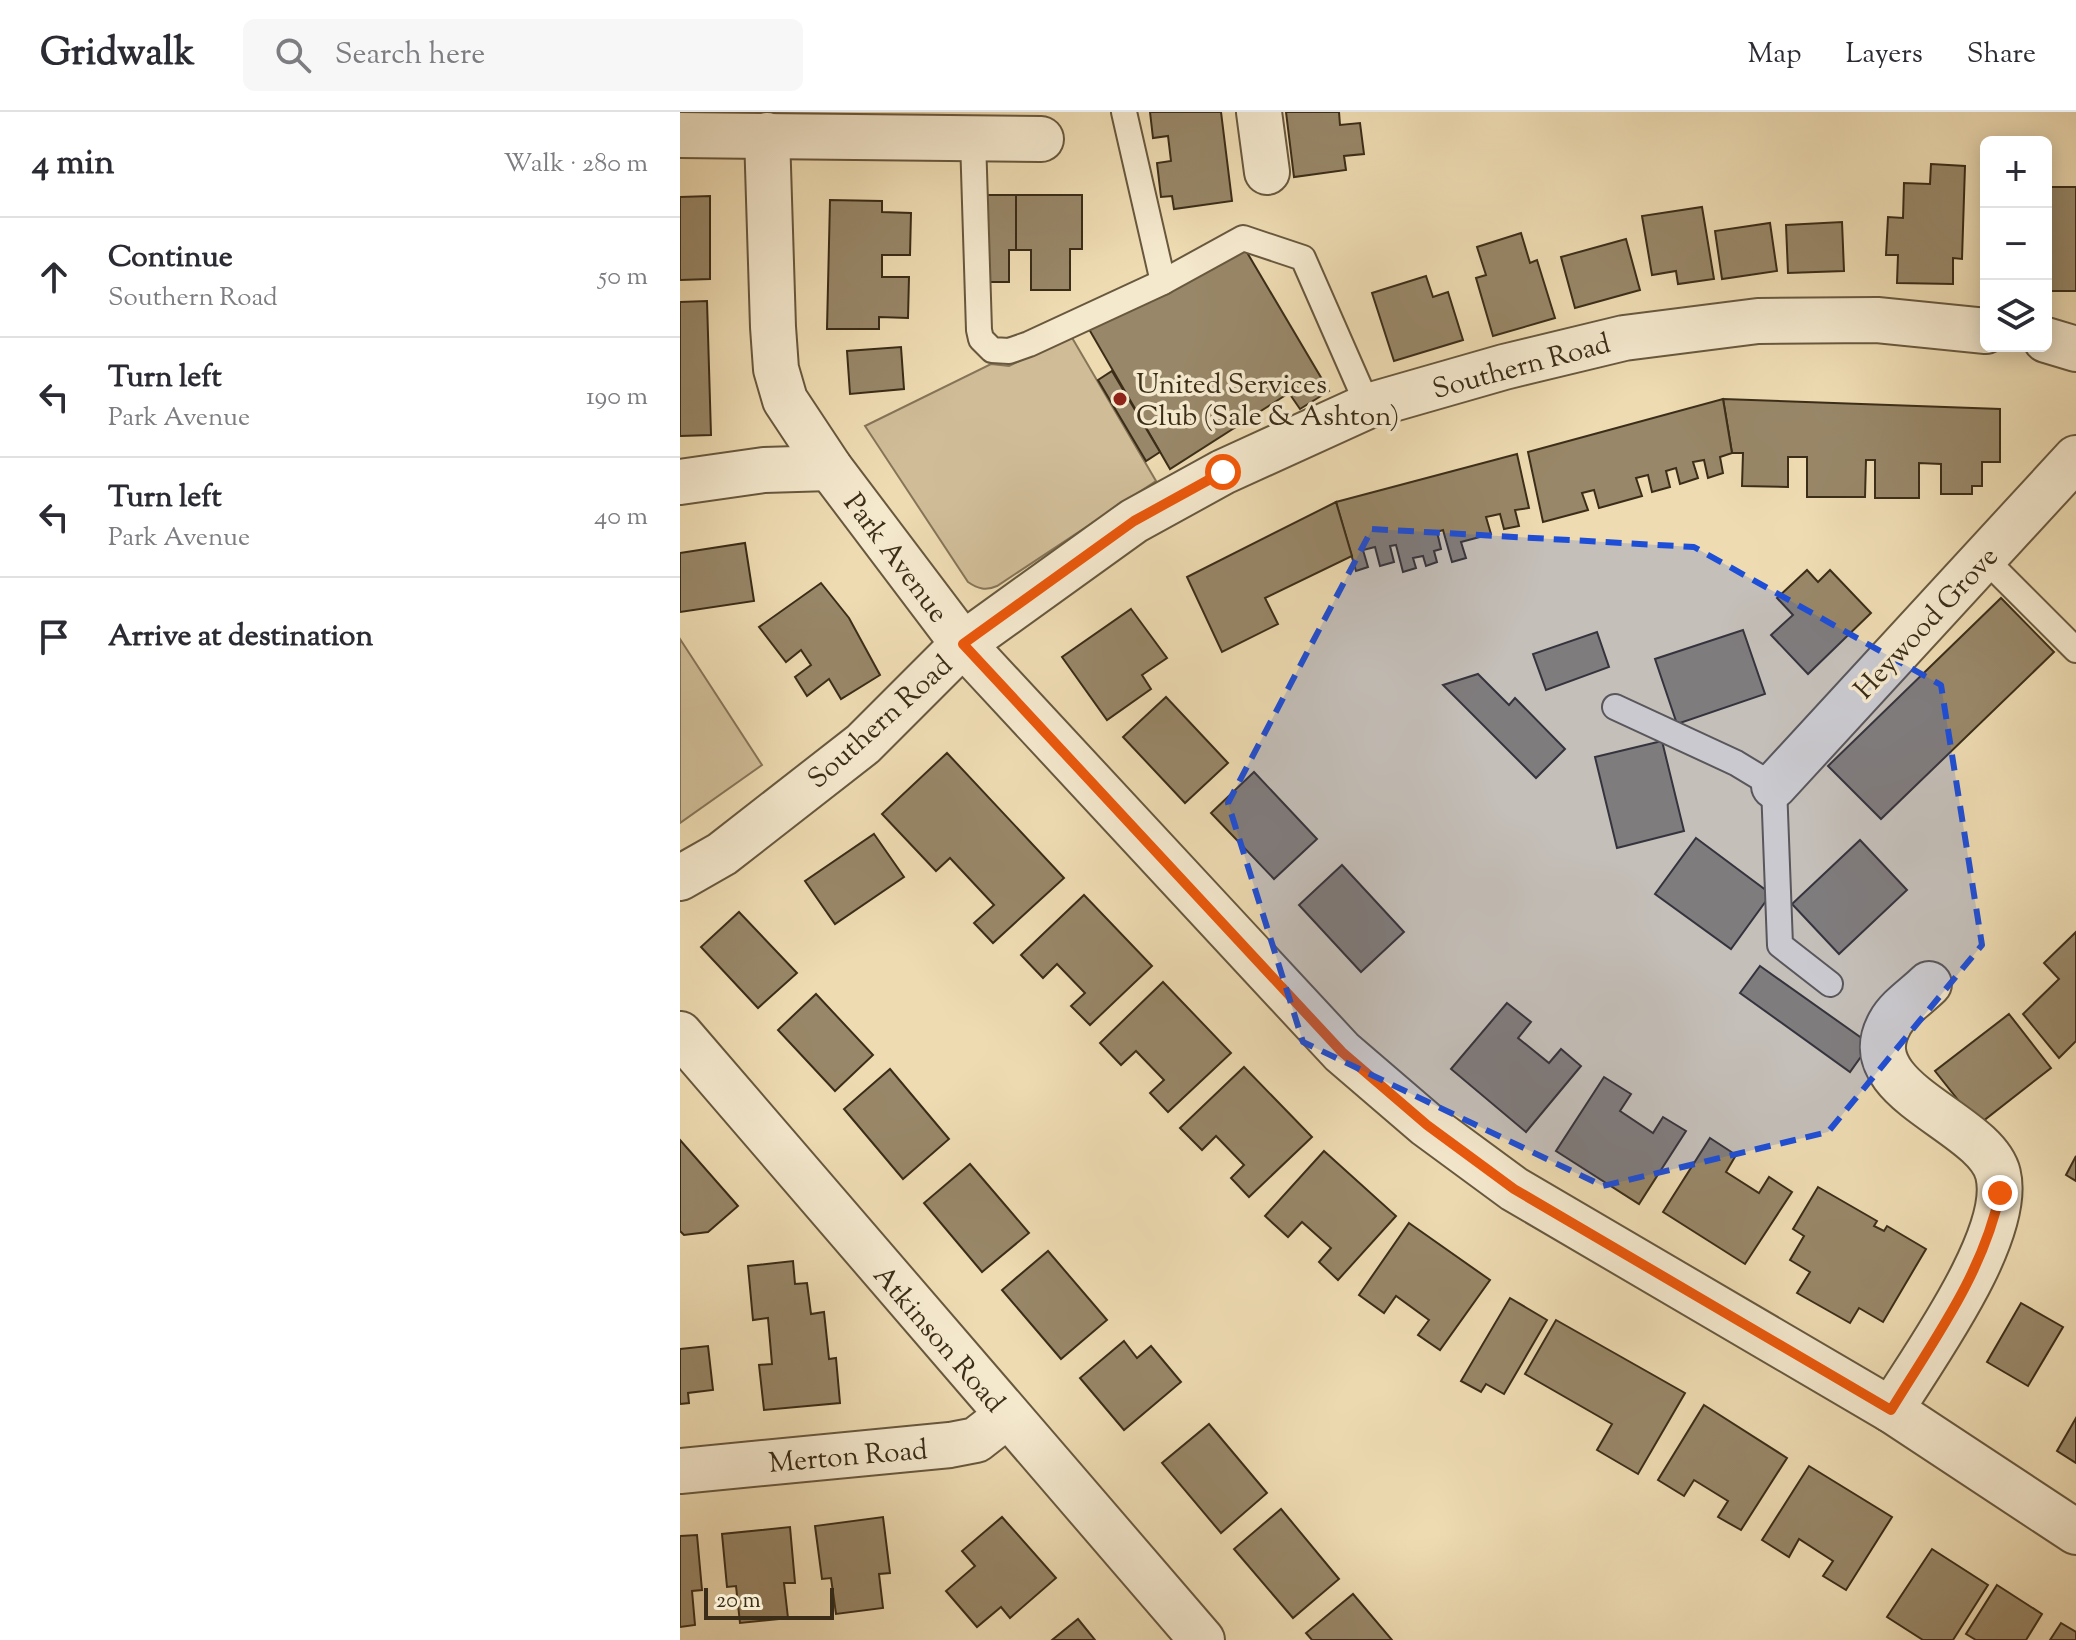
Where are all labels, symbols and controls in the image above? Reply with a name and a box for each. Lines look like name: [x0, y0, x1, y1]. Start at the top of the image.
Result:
search box: [243, 19, 803, 91]
text: Gridwalk: [40, 28, 195, 82]
icon: search: [271, 33, 315, 77]
text: Search here: [335, 34, 485, 77]
text: Map: [1748, 35, 1801, 75]
text: Layers: [1845, 35, 1923, 75]
text: Share: [1967, 35, 2036, 75]
map controls: [1980, 136, 2052, 352]
button: +: [1980, 136, 2052, 208]
text: 4 min: [32, 140, 114, 189]
text: Walk · 280 m: [503, 146, 648, 183]
button: −: [1980, 208, 2052, 280]
text: Continue: [108, 237, 233, 280]
icon: ahead: [32, 255, 76, 299]
text: 50 m: [598, 259, 648, 296]
text: Southern Road: [108, 280, 278, 317]
button: layers: [1980, 280, 2052, 352]
street label: Southern Road: [1428, 325, 1615, 411]
text: Turn left: [108, 357, 222, 400]
place label: United Services Club (Sale & Ashton): [1136, 366, 1399, 438]
icon: left: [32, 375, 76, 419]
text: 190 m: [586, 379, 648, 416]
marker: United Services Club (Sale & Ashton): [1111, 390, 1129, 408]
text: Park Avenue: [108, 400, 250, 437]
route start: [1205, 454, 1241, 490]
text: Turn left: [108, 477, 222, 520]
street label: Park Avenue: [833, 486, 957, 632]
icon: left: [32, 495, 76, 539]
text: 40 m: [594, 499, 648, 536]
text: Park Avenue: [108, 520, 250, 557]
street label: Heywood Grove: [1846, 539, 2009, 709]
icon: arrive: [32, 615, 76, 659]
text: Arrive at destination: [108, 616, 373, 659]
street label: Southern Road: [800, 647, 962, 799]
route end: [1982, 1175, 2018, 1211]
street label: Atkinson Road: [862, 1258, 1013, 1422]
street label: Merton Road: [767, 1431, 929, 1485]
scale bar: [704, 1584, 834, 1620]
text: 20 m: [716, 1586, 761, 1618]

